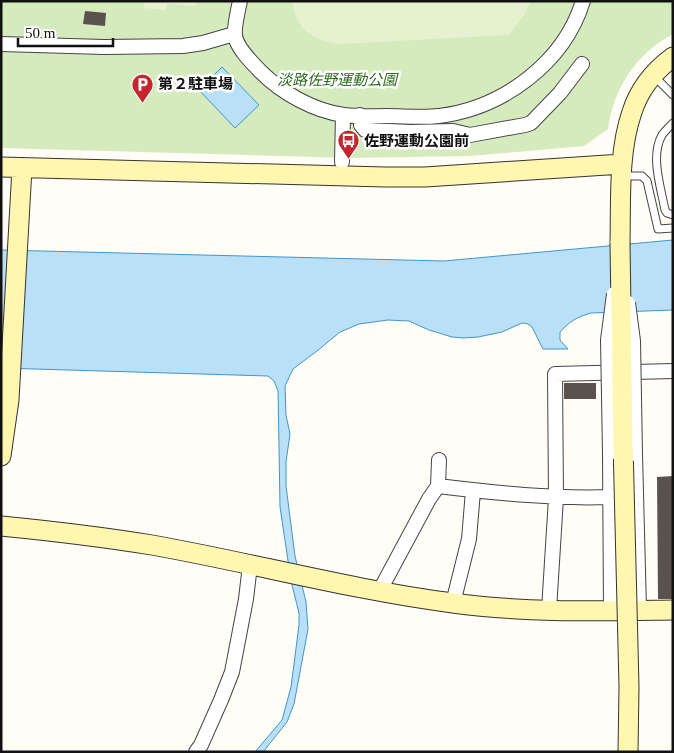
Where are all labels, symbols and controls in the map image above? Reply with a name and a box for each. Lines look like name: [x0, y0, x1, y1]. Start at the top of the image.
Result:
scale bar: [18, 15, 112, 47]
text: 50 m: [25, 25, 56, 41]
parking icon: 第２駐車場: [130, 72, 154, 103]
park label: 淡路佐野運動公園: [277, 72, 399, 88]
place label: 第２駐車場: [158, 76, 233, 92]
bus stop icon: 佐野運動公園前: [336, 129, 360, 160]
place label: 佐野運動公園前: [364, 132, 469, 149]

